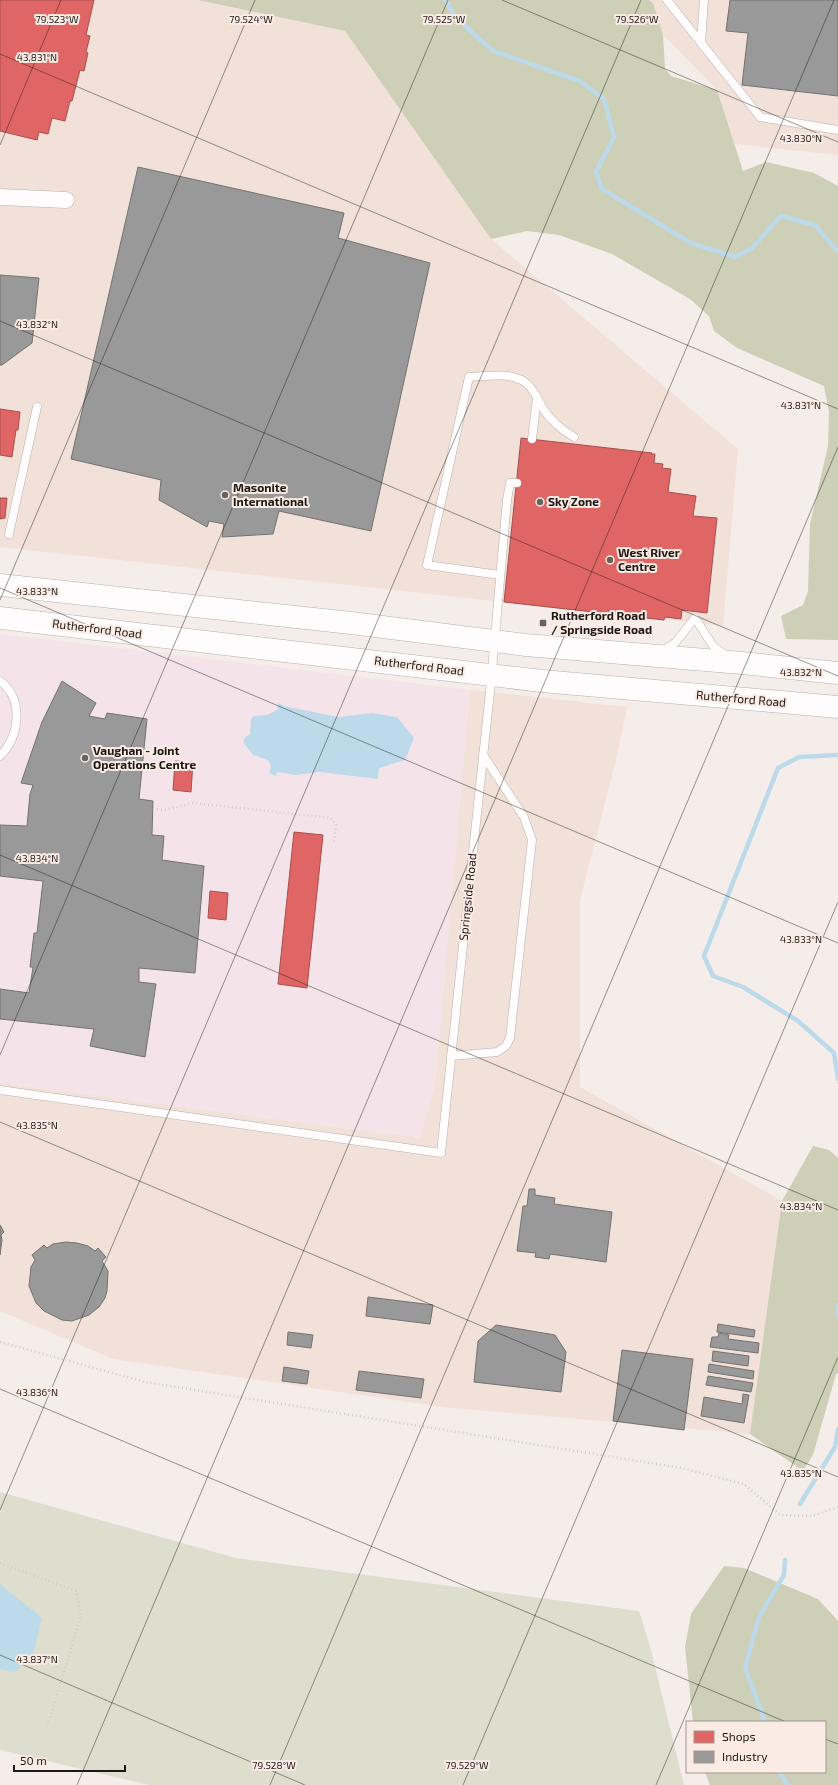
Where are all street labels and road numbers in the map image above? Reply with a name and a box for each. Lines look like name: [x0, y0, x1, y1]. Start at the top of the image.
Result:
street label: Rutherford Road: [51, 616, 143, 640]
street label: Rutherford Road: [373, 653, 465, 677]
street label: Rutherford Road: [696, 687, 787, 709]
street label: Springside Road: [455, 852, 479, 941]

